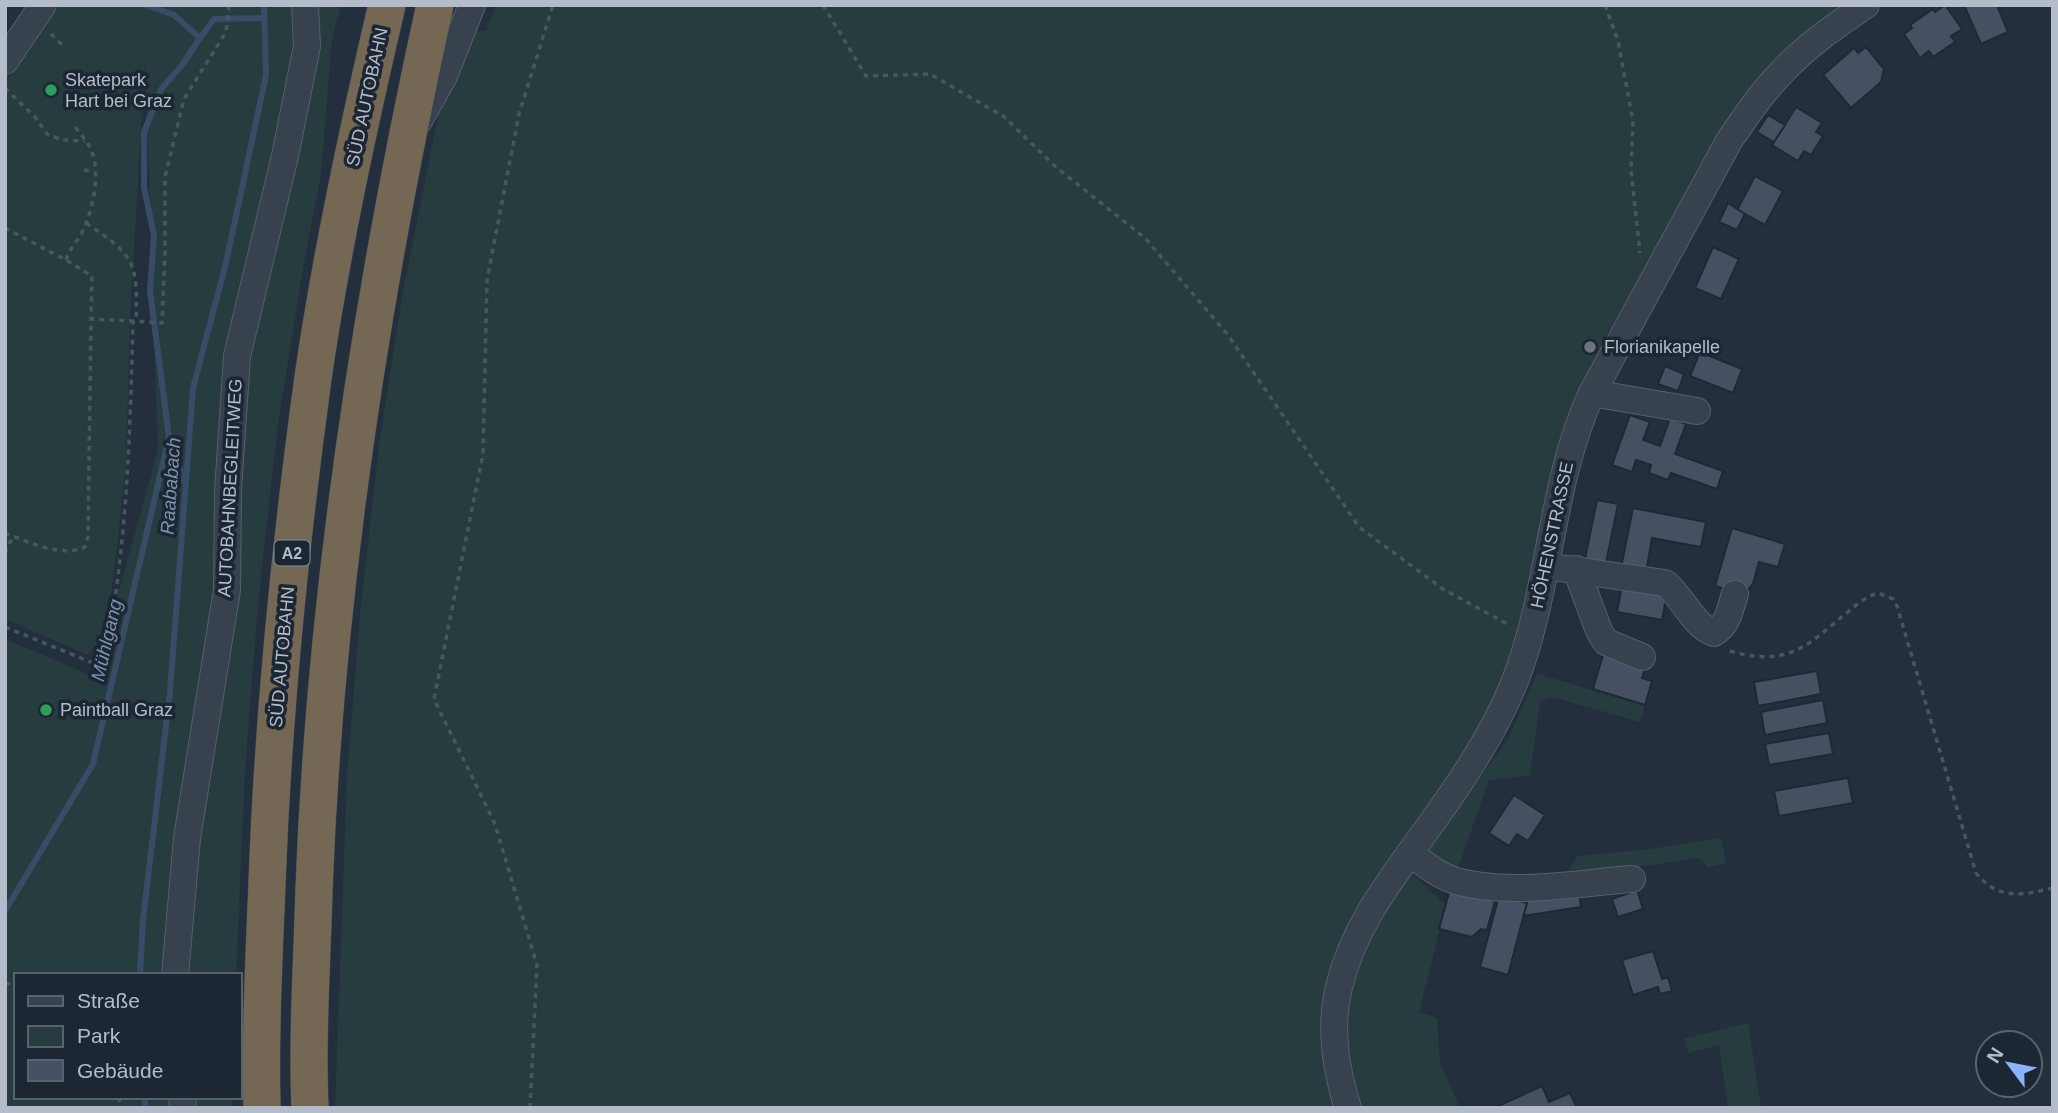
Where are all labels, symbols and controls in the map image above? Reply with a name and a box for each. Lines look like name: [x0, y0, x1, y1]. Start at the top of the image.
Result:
street label: SÜD AUTOBAHN: [342, 26, 392, 168]
place label: Skatepark Hart bei Graz: [65, 70, 172, 111]
marker: Skatepark Hart bei Graz: [43, 82, 59, 98]
place label: Florianikapelle: [1604, 337, 1720, 357]
marker: Florianikapelle: [1582, 339, 1598, 355]
street label: AUTOBAHNBEGLEITWEG: [214, 378, 246, 598]
water label: Raababach: [157, 437, 184, 535]
street label: HÖHENSTRASSE: [1527, 460, 1577, 610]
road number: A2: [274, 540, 310, 566]
street label: SÜD AUTOBAHN: [266, 586, 298, 728]
water label: Mühlgang: [87, 597, 126, 683]
place label: Paintball Graz: [60, 700, 173, 720]
marker: Paintball Graz: [38, 702, 54, 718]
legend: [14, 973, 242, 1099]
text: Straße: [77, 989, 140, 1012]
text: Park: [77, 1024, 121, 1047]
north arrow: [1974, 1029, 2044, 1099]
text: N: [1982, 1044, 2008, 1067]
text: Gebäude: [77, 1059, 163, 1082]

